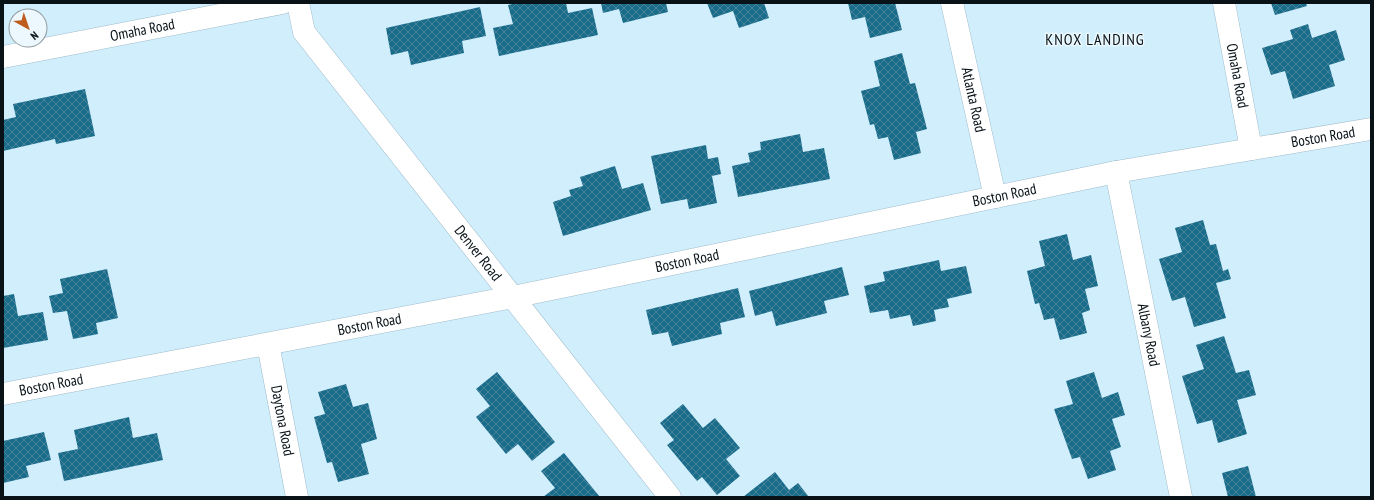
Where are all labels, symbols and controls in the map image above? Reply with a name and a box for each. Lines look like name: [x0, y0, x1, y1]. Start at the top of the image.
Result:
north arrow: [8, 8, 48, 48]
street label: Omaha Road: [108, 14, 176, 45]
text: N: [28, 28, 41, 43]
district label: KNOX LANDING: [1045, 29, 1145, 49]
street label: Omaha Road: [1223, 42, 1253, 110]
street label: Atlanta Road: [957, 65, 990, 134]
street label: Boston Road: [1290, 122, 1356, 151]
street label: Boston Road: [971, 179, 1038, 210]
street label: Denver Road: [451, 221, 506, 284]
street label: Boston Road: [654, 245, 721, 276]
street label: Albany Road: [1133, 302, 1165, 368]
street label: Boston Road: [336, 308, 403, 339]
street label: Boston Road: [18, 369, 85, 400]
street label: Daytona Road: [267, 384, 299, 457]

